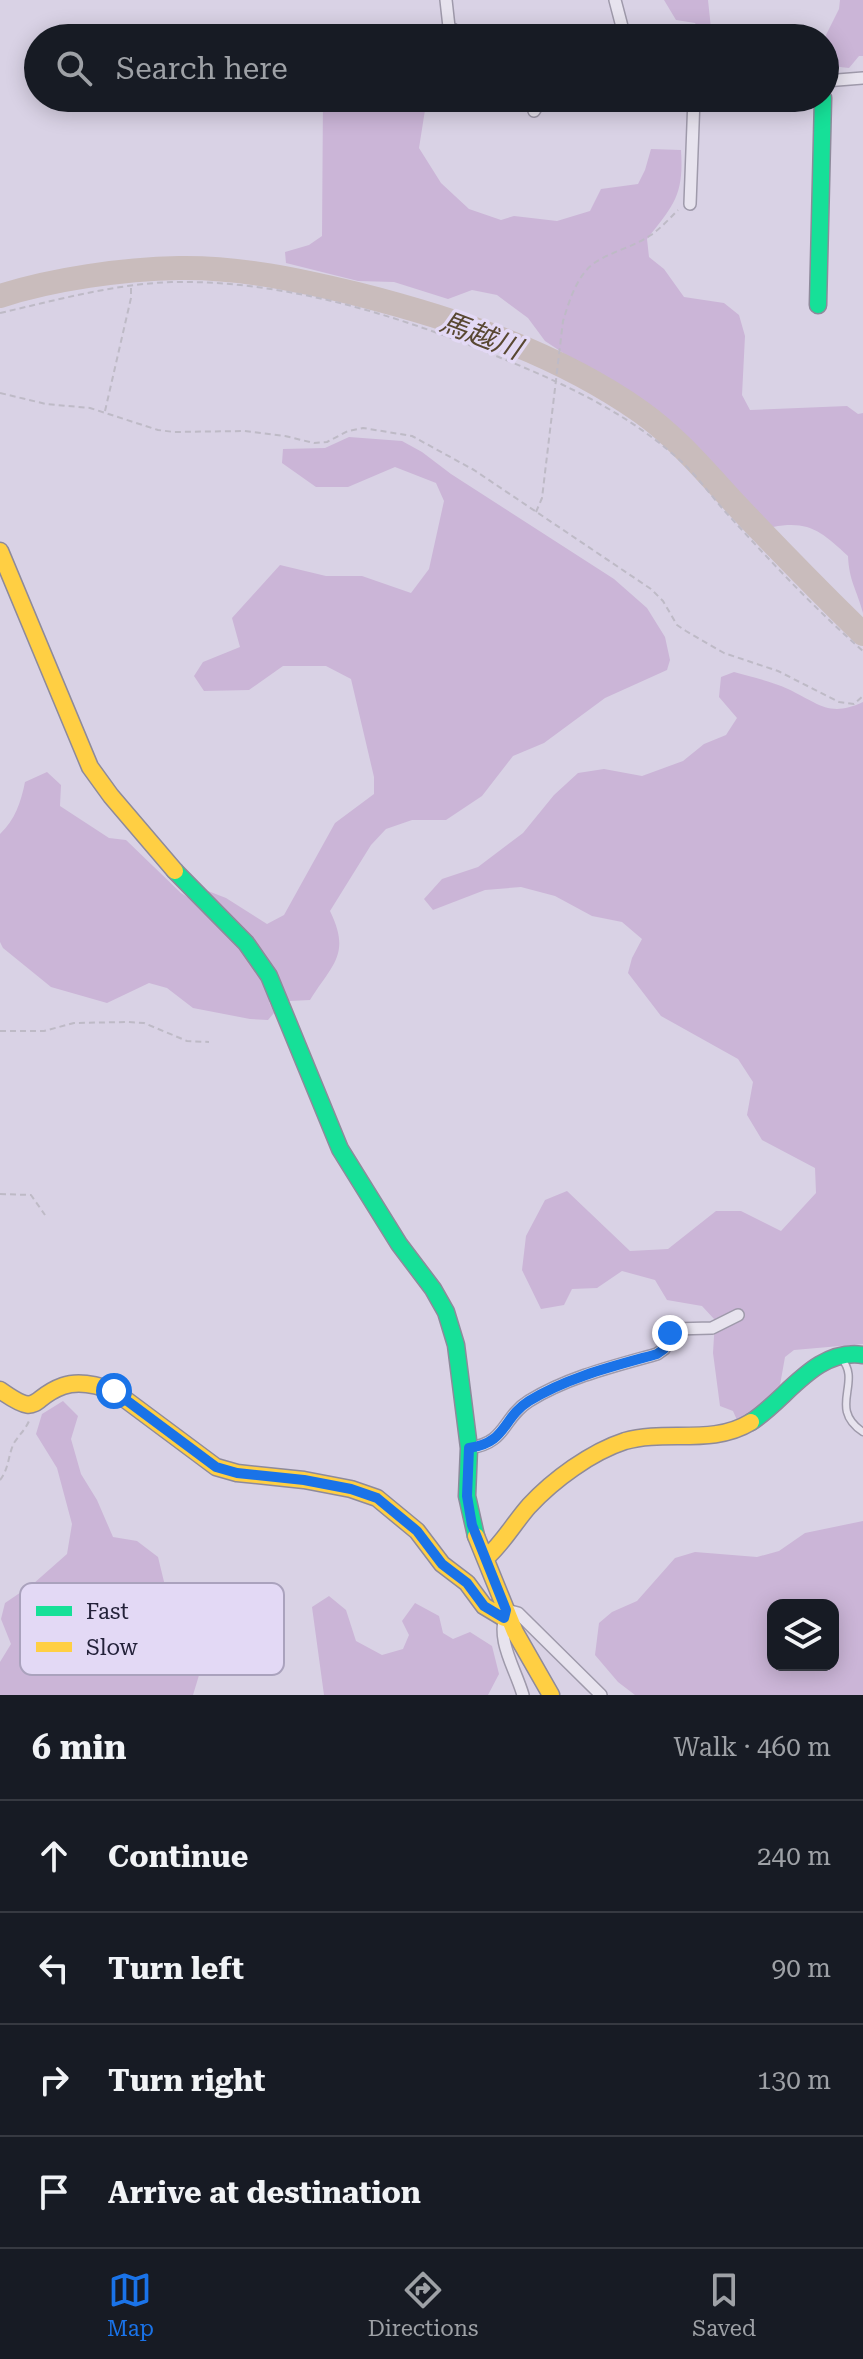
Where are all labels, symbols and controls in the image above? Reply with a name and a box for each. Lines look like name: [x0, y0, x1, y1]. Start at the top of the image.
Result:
search box: [24, 24, 839, 112]
icon: search: [52, 46, 96, 90]
text: Search here: [116, 51, 288, 86]
water label: 馬越川: [436, 305, 529, 367]
route end: [652, 1315, 688, 1351]
route start: [96, 1373, 132, 1409]
legend: [20, 1583, 284, 1675]
text: Fast: [86, 1599, 129, 1624]
map controls: [767, 1599, 839, 1671]
button: layers: [767, 1599, 839, 1671]
text: Slow: [86, 1635, 139, 1660]
text: 6 min: [32, 1727, 127, 1767]
text: Walk · 460 m: [673, 1732, 831, 1762]
icon: ahead: [32, 1834, 76, 1878]
text: Continue: [108, 1839, 248, 1874]
text: 240 m: [757, 1841, 831, 1871]
icon: left: [32, 1946, 76, 1990]
text: Turn left: [108, 1951, 244, 1986]
text: 90 m: [772, 1953, 831, 1983]
icon: right: [32, 2058, 76, 2102]
text: Turn right: [108, 2063, 265, 2098]
text: 130 m: [757, 2065, 831, 2095]
icon: arrive: [32, 2170, 76, 2214]
text: Arrive at destination: [108, 2175, 421, 2210]
tab: Map: [107, 2268, 154, 2341]
tab: Directions: [368, 2268, 479, 2341]
tab: Saved: [692, 2268, 756, 2341]

